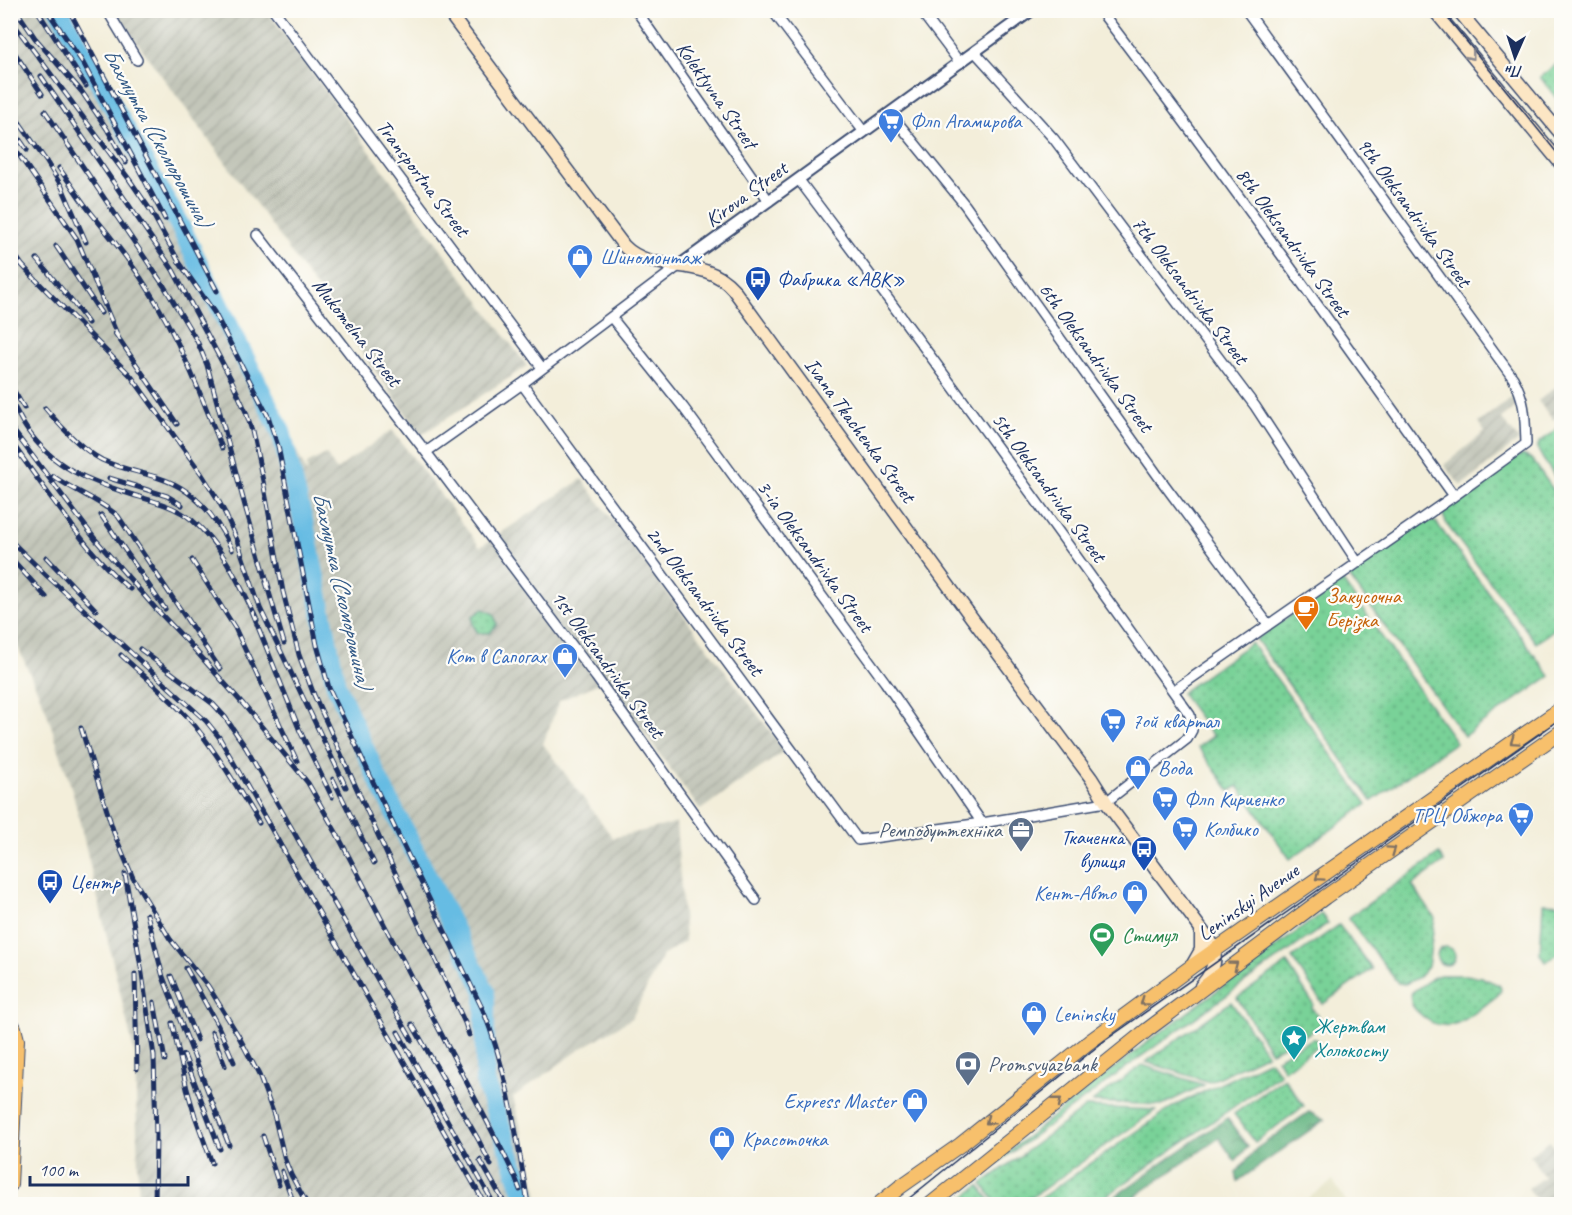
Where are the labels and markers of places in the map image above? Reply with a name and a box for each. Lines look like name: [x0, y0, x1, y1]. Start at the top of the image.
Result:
supermarket icon: Флп Агамирова: [876, 106, 906, 144]
place label: Флп Агамирова: [910, 108, 1023, 134]
shop icon: Шиномонтаж: [565, 242, 595, 280]
place label: Шиномонтаж: [600, 244, 703, 270]
bus stop icon: Фабрика «АВК»: [743, 264, 773, 302]
place label: Фабрика «АВК»: [777, 266, 905, 292]
place label: Закусочна Берізка: [1326, 583, 1403, 634]
cafe icon: Закусочна Берізка: [1291, 593, 1321, 631]
shop icon: Кот в Сапогах: [550, 641, 580, 679]
place label: Кот в Сапогах: [446, 643, 548, 669]
supermarket icon: 7ой квартал: [1098, 706, 1128, 744]
place label: 7ой квартал: [1132, 708, 1221, 734]
shop icon: Вода: [1123, 753, 1153, 791]
place label: Вода: [1158, 755, 1194, 781]
supermarket icon: Флп Кириенко: [1150, 784, 1180, 822]
place label: Флп Кириенко: [1184, 786, 1285, 812]
supermarket icon: ТРЦ Обжора: [1506, 800, 1536, 838]
place label: ТРЦ Обжора: [1412, 802, 1504, 828]
supermarket icon: Колбико: [1170, 814, 1200, 852]
office icon: Ремпобуттехніка: [1006, 815, 1036, 853]
place label: Колбико: [1204, 816, 1259, 842]
place label: Ремпобуттехніка: [878, 817, 1004, 843]
place label: Ткаченка вулиця: [1061, 824, 1126, 874]
bus stop icon: Ткаченка вулиця: [1129, 834, 1159, 872]
bus stop icon: Центр: [35, 867, 65, 905]
place label: Центр: [70, 869, 122, 895]
shop icon: Кент-Авто: [1120, 878, 1150, 916]
place label: Кент-Авто: [1034, 880, 1118, 906]
sports icon: Стимул: [1087, 920, 1117, 958]
place label: Стимул: [1122, 922, 1179, 948]
shop icon: Leninsky: [1019, 999, 1049, 1037]
place label: Leninsky: [1054, 1001, 1116, 1027]
place label: Жертвам Холокосту: [1314, 1013, 1389, 1063]
place icon: Жертвам Холокосту: [1279, 1023, 1309, 1061]
bank icon: Promsvyazbank: [953, 1049, 983, 1087]
place label: Promsvyazbank: [988, 1051, 1098, 1077]
shop icon: Express Master: [900, 1086, 930, 1124]
place label: Express Master: [784, 1088, 897, 1114]
shop icon: Красоточка: [707, 1124, 737, 1162]
place label: Красоточка: [742, 1126, 829, 1152]

